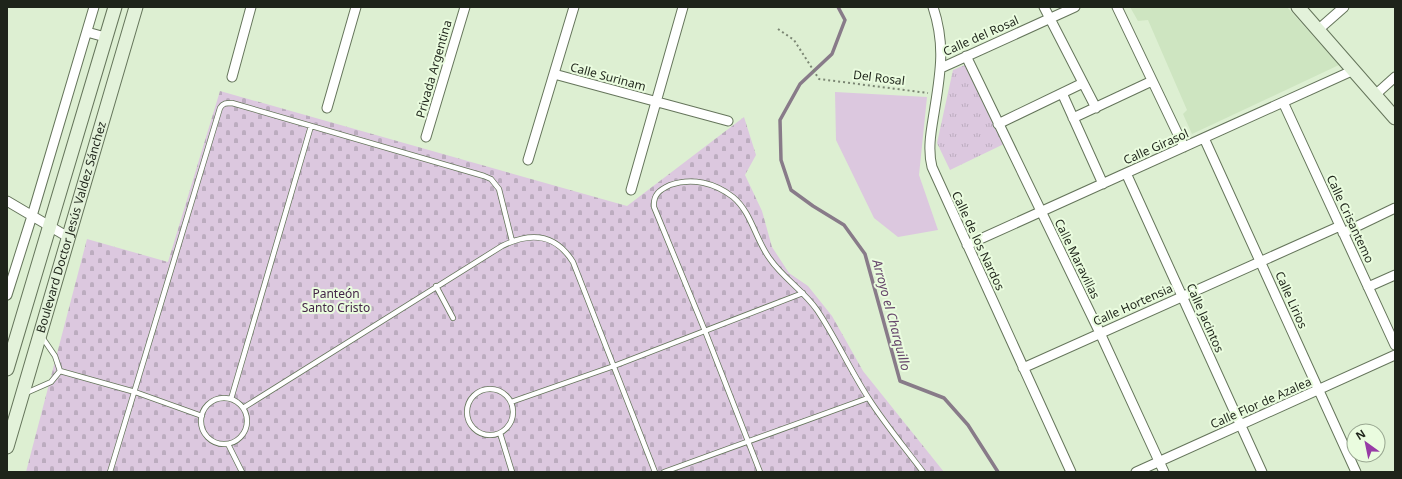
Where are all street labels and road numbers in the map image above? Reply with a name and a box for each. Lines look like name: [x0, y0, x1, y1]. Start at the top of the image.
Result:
street label: Calle del Rosal: [940, 11, 1021, 60]
street label: Privada Argentina: [411, 18, 456, 120]
street label: Calle Surinam: [568, 58, 648, 95]
street label: Del Rosal: [852, 66, 906, 89]
street label: Boulevard Doctor Jesús Valdez Sánchez: [32, 119, 110, 335]
street label: Calle Girasol: [1120, 125, 1191, 168]
street label: Calle Crisantemo: [1323, 172, 1378, 266]
street label: Calle de los Nardos: [948, 188, 1009, 293]
street label: Calle Maravillas: [1051, 216, 1104, 302]
street label: Calle Lirios: [1271, 269, 1312, 331]
street label: Calle Hortensia: [1090, 279, 1175, 330]
street label: Calle Jacintos: [1183, 281, 1228, 355]
street label: Calle Flor de Azalea: [1208, 373, 1314, 432]

